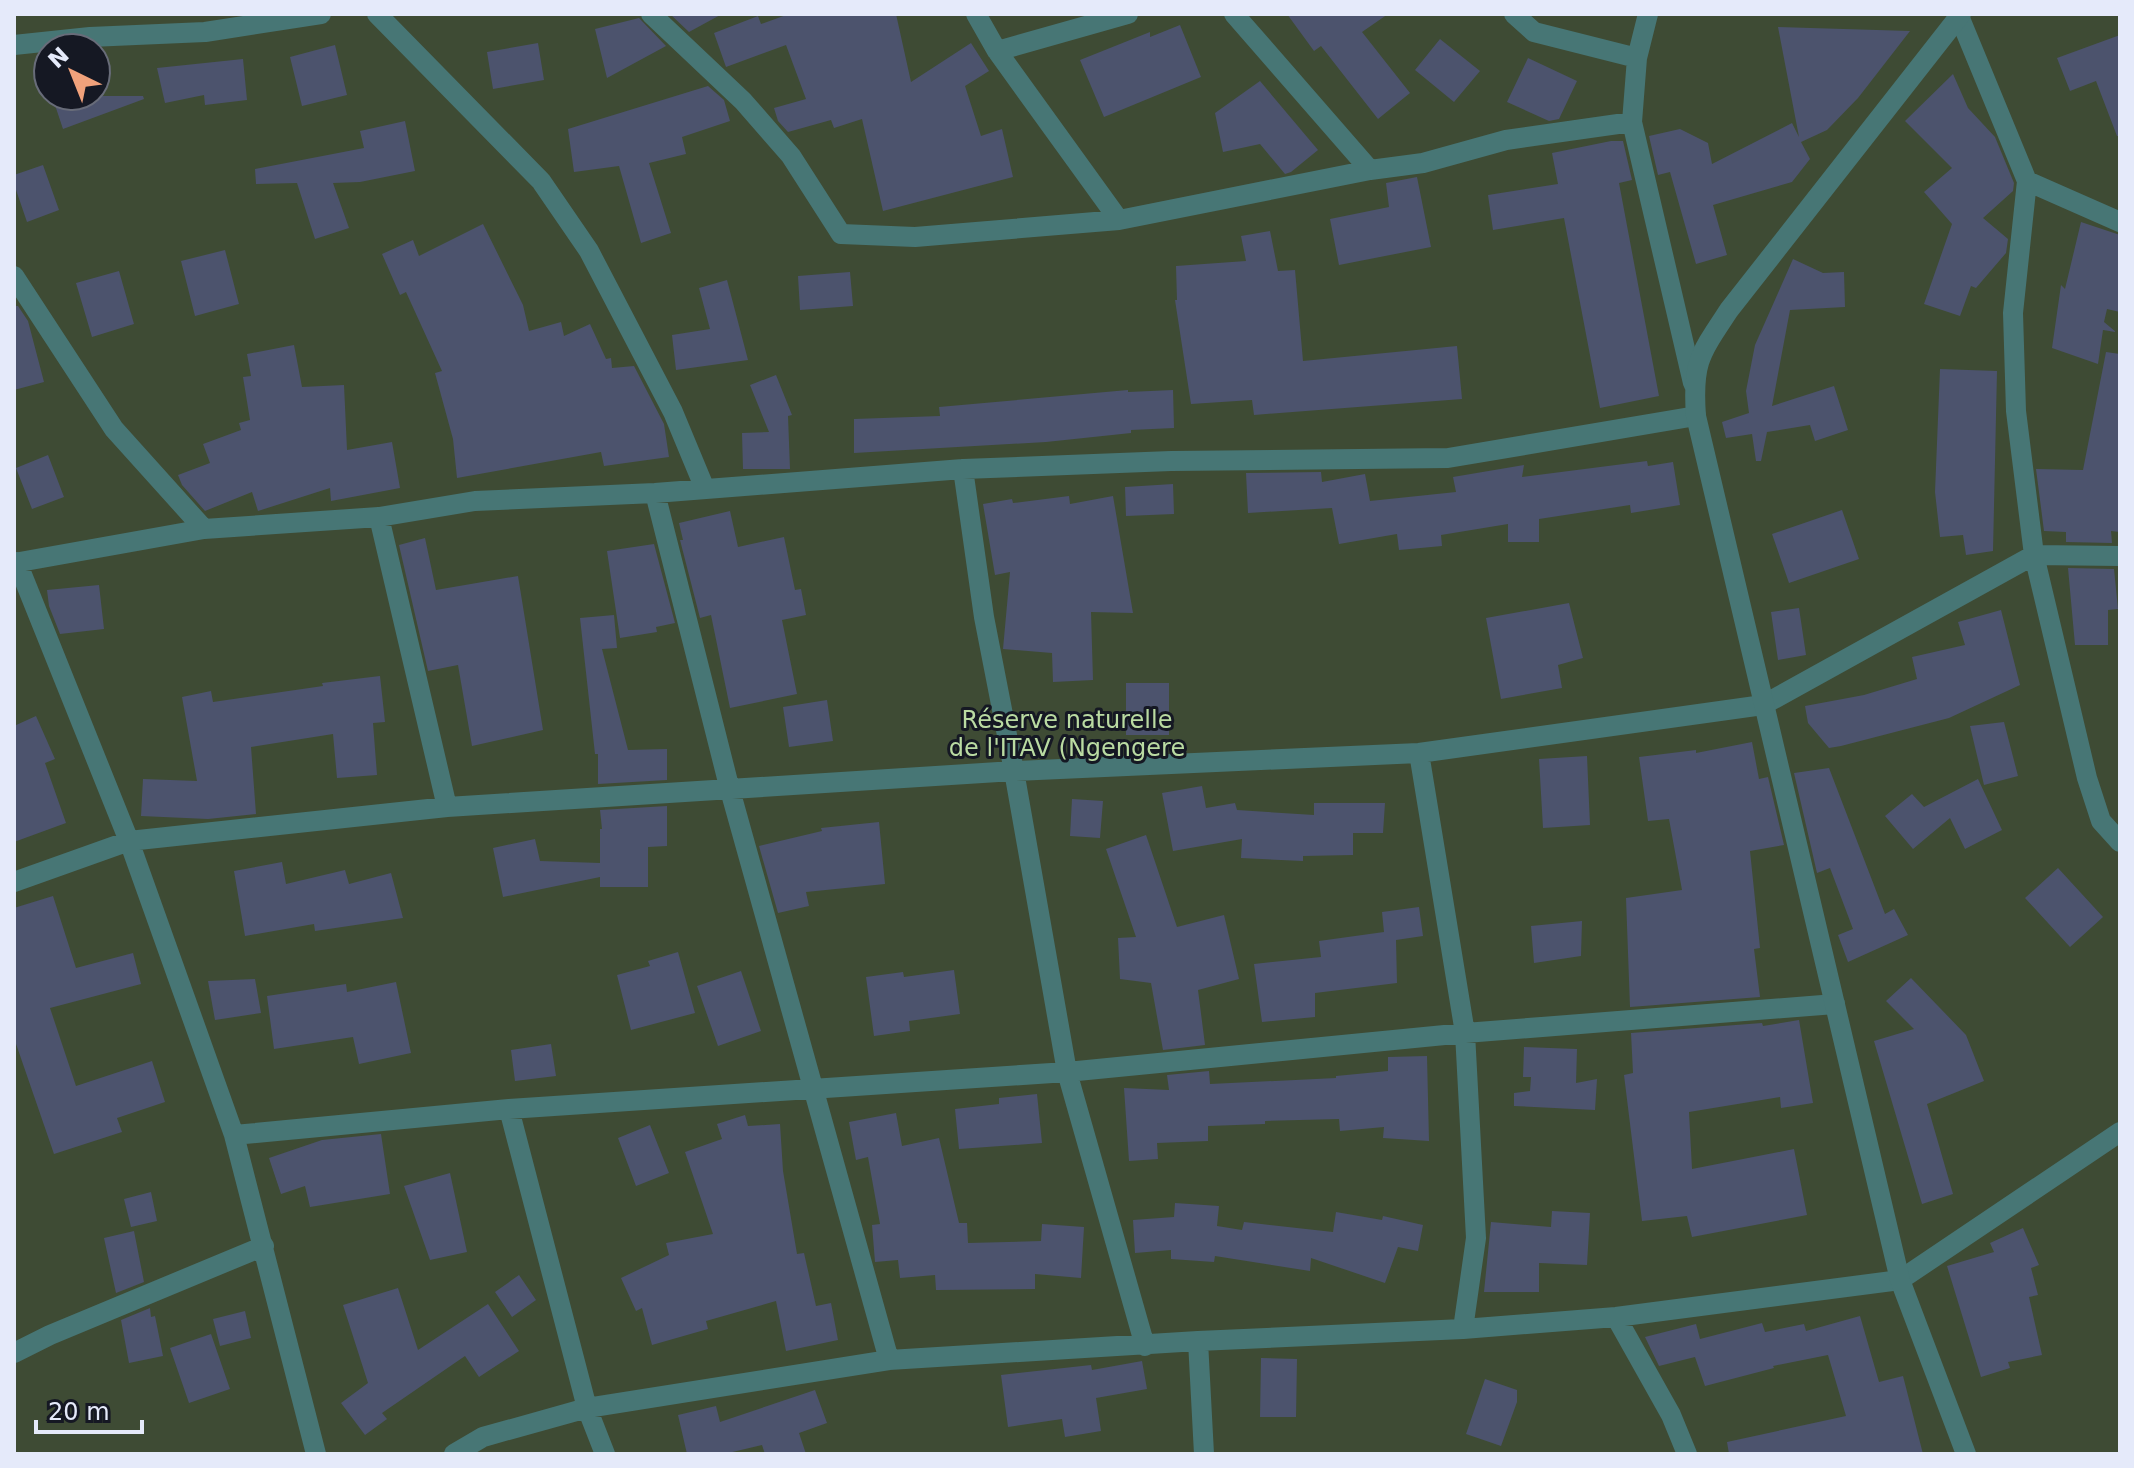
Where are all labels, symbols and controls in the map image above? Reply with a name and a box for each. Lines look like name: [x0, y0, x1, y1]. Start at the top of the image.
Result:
north arrow: [32, 32, 112, 112]
text: N: [43, 42, 74, 73]
park label: Réserve naturelle de l'ITAV (Ngengere: [949, 706, 1185, 762]
scale bar: [36, 1384, 142, 1434]
text: 20 m: [48, 1398, 110, 1426]

